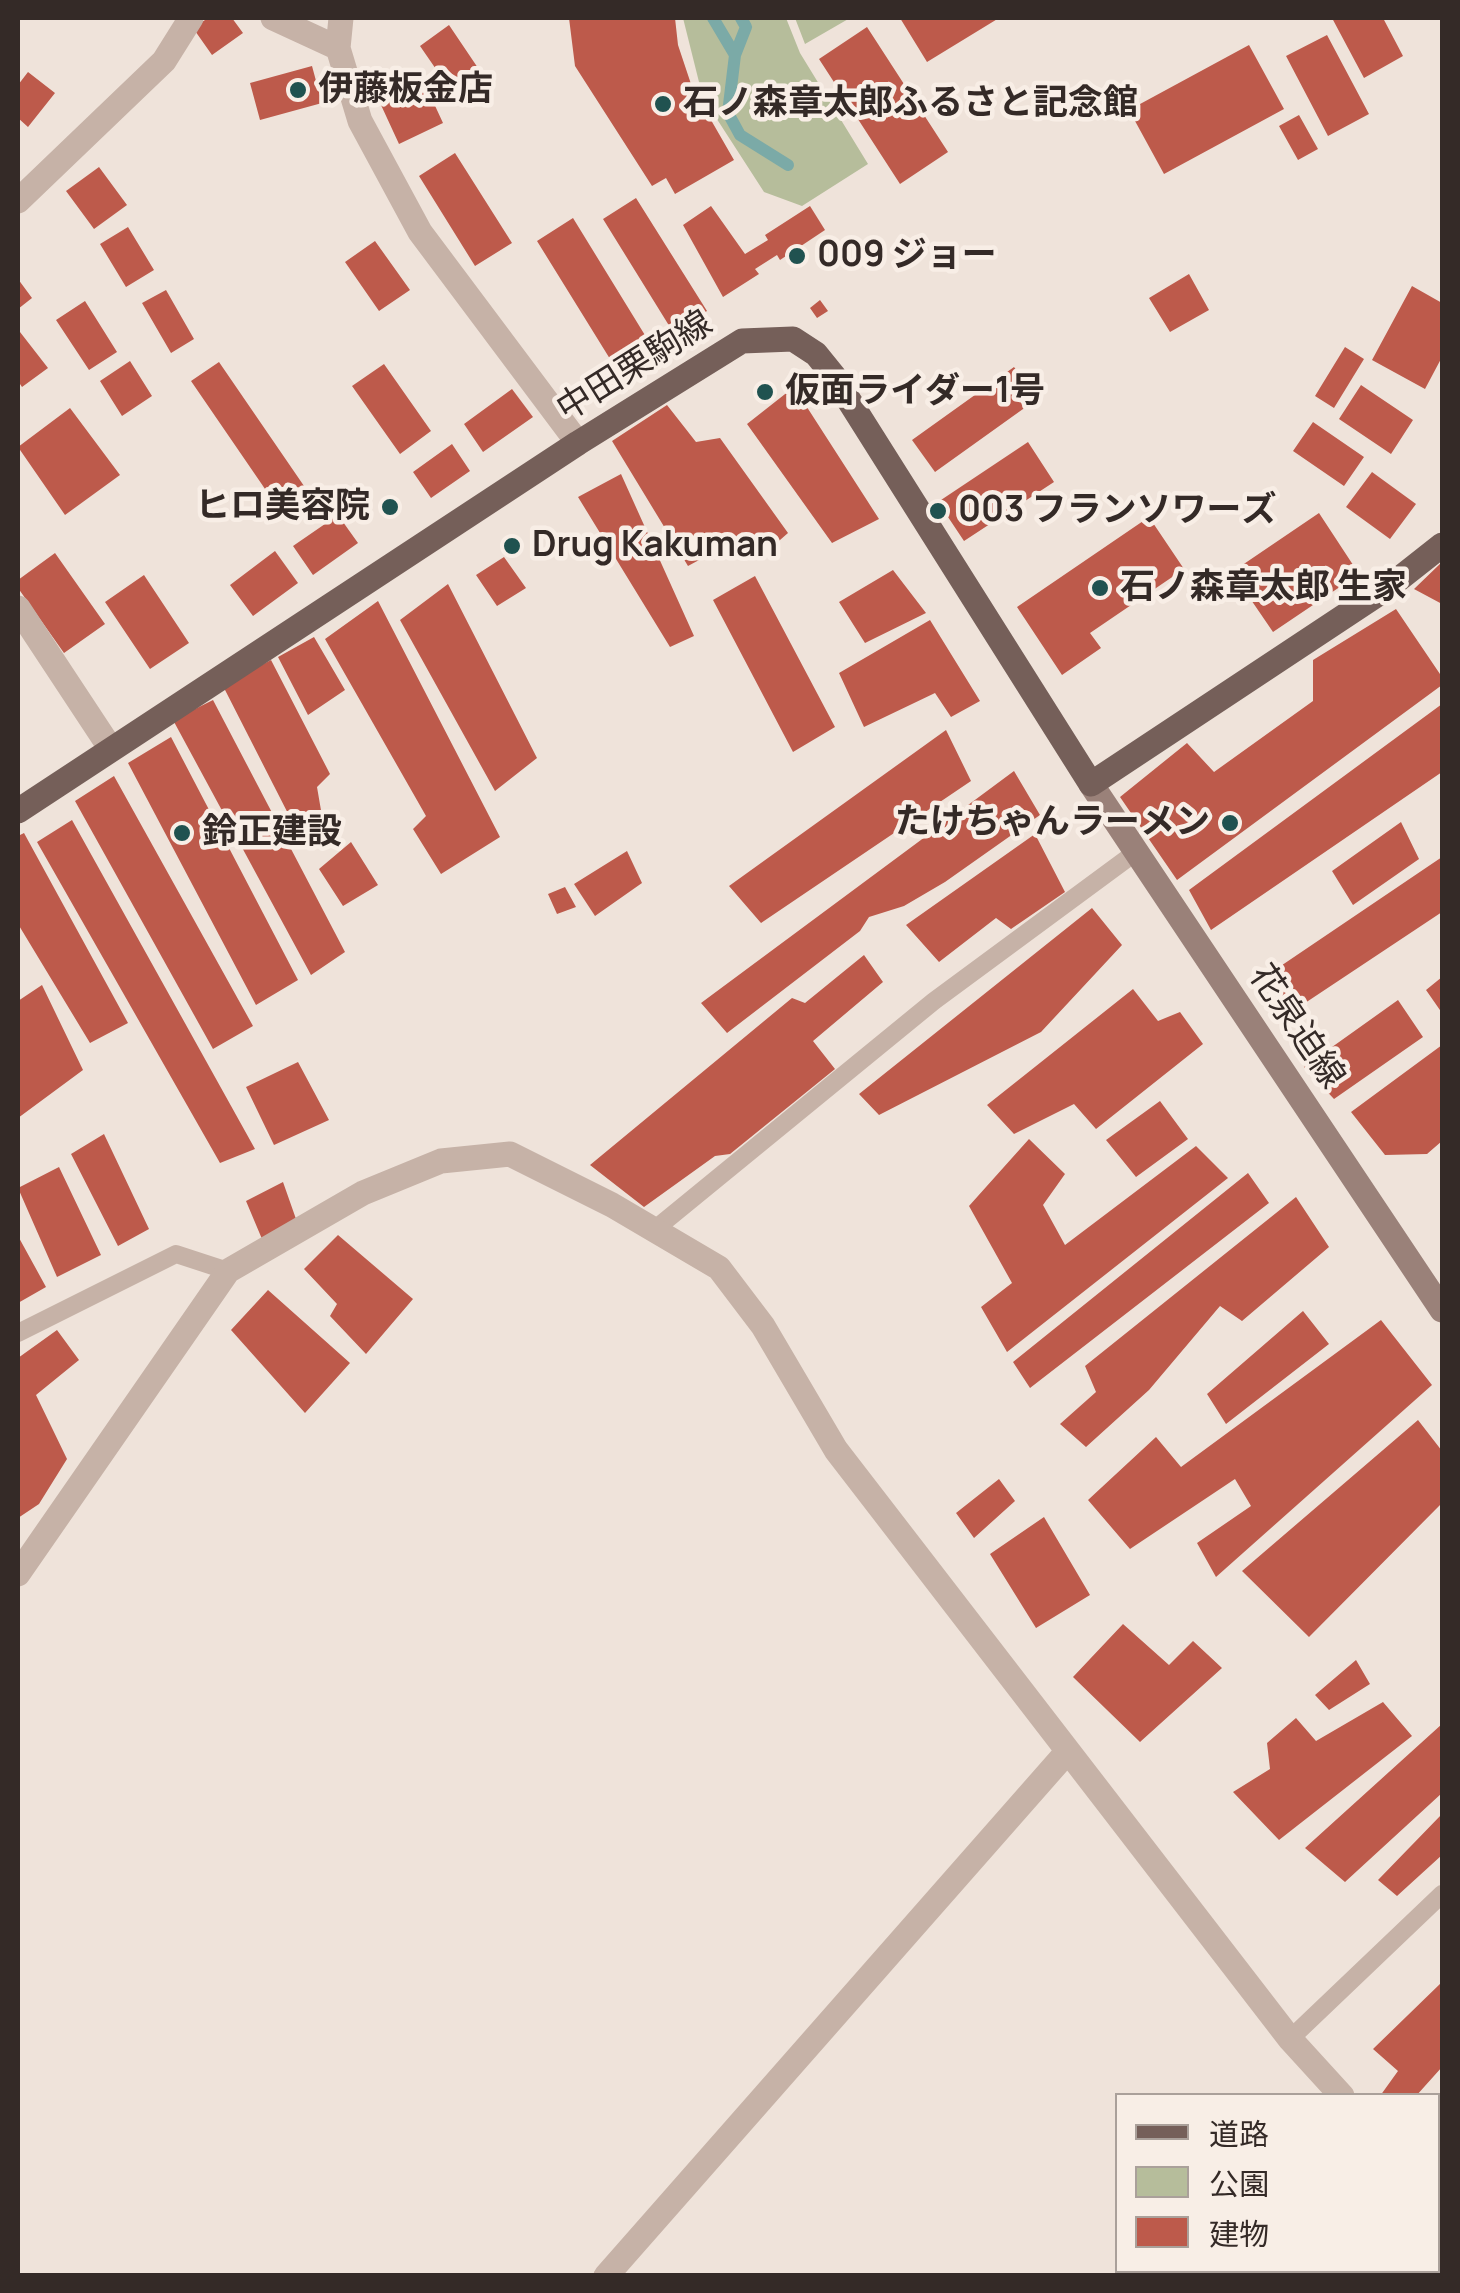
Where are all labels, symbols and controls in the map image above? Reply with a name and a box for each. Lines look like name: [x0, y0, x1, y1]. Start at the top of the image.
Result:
place label: 伊藤板金店: [318, 69, 493, 111]
marker: 伊藤板金店: [287, 79, 309, 101]
place label: 石ノ森章太郎ふるさと記念館: [683, 83, 1138, 125]
marker: 石ノ森章太郎ふるさと記念館: [652, 93, 674, 115]
place label: 009 ジョー: [817, 235, 997, 277]
marker: 009 ジョー: [786, 245, 808, 267]
street label: 中田栗駒線: [550, 303, 720, 431]
place label: 仮面ライダー1号: [785, 371, 1045, 413]
marker: 仮面ライダー1号: [754, 381, 776, 403]
place label: ヒロ美容院: [195, 486, 370, 528]
place label: 003 フランソワーズ: [958, 490, 1276, 532]
marker: ヒロ美容院: [379, 496, 401, 518]
marker: 003 フランソワーズ: [927, 500, 949, 522]
place label: Drug Kakuman: [532, 525, 778, 567]
marker: Drug Kakuman: [501, 535, 523, 557]
place label: 石ノ森章太郎 生家: [1120, 567, 1407, 609]
marker: 石ノ森章太郎 生家: [1089, 577, 1111, 599]
place label: たけちゃんラーメン: [895, 802, 1210, 844]
place label: 鈴正建設: [202, 812, 342, 854]
marker: たけちゃんラーメン: [1219, 812, 1241, 834]
marker: 鈴正建設: [171, 822, 193, 844]
street label: 花泉迫線: [1239, 957, 1353, 1097]
legend: [1115, 2093, 1440, 2273]
text: 道路: [1209, 2113, 1269, 2154]
text: 公園: [1209, 2163, 1269, 2204]
text: 建物: [1209, 2213, 1269, 2254]

